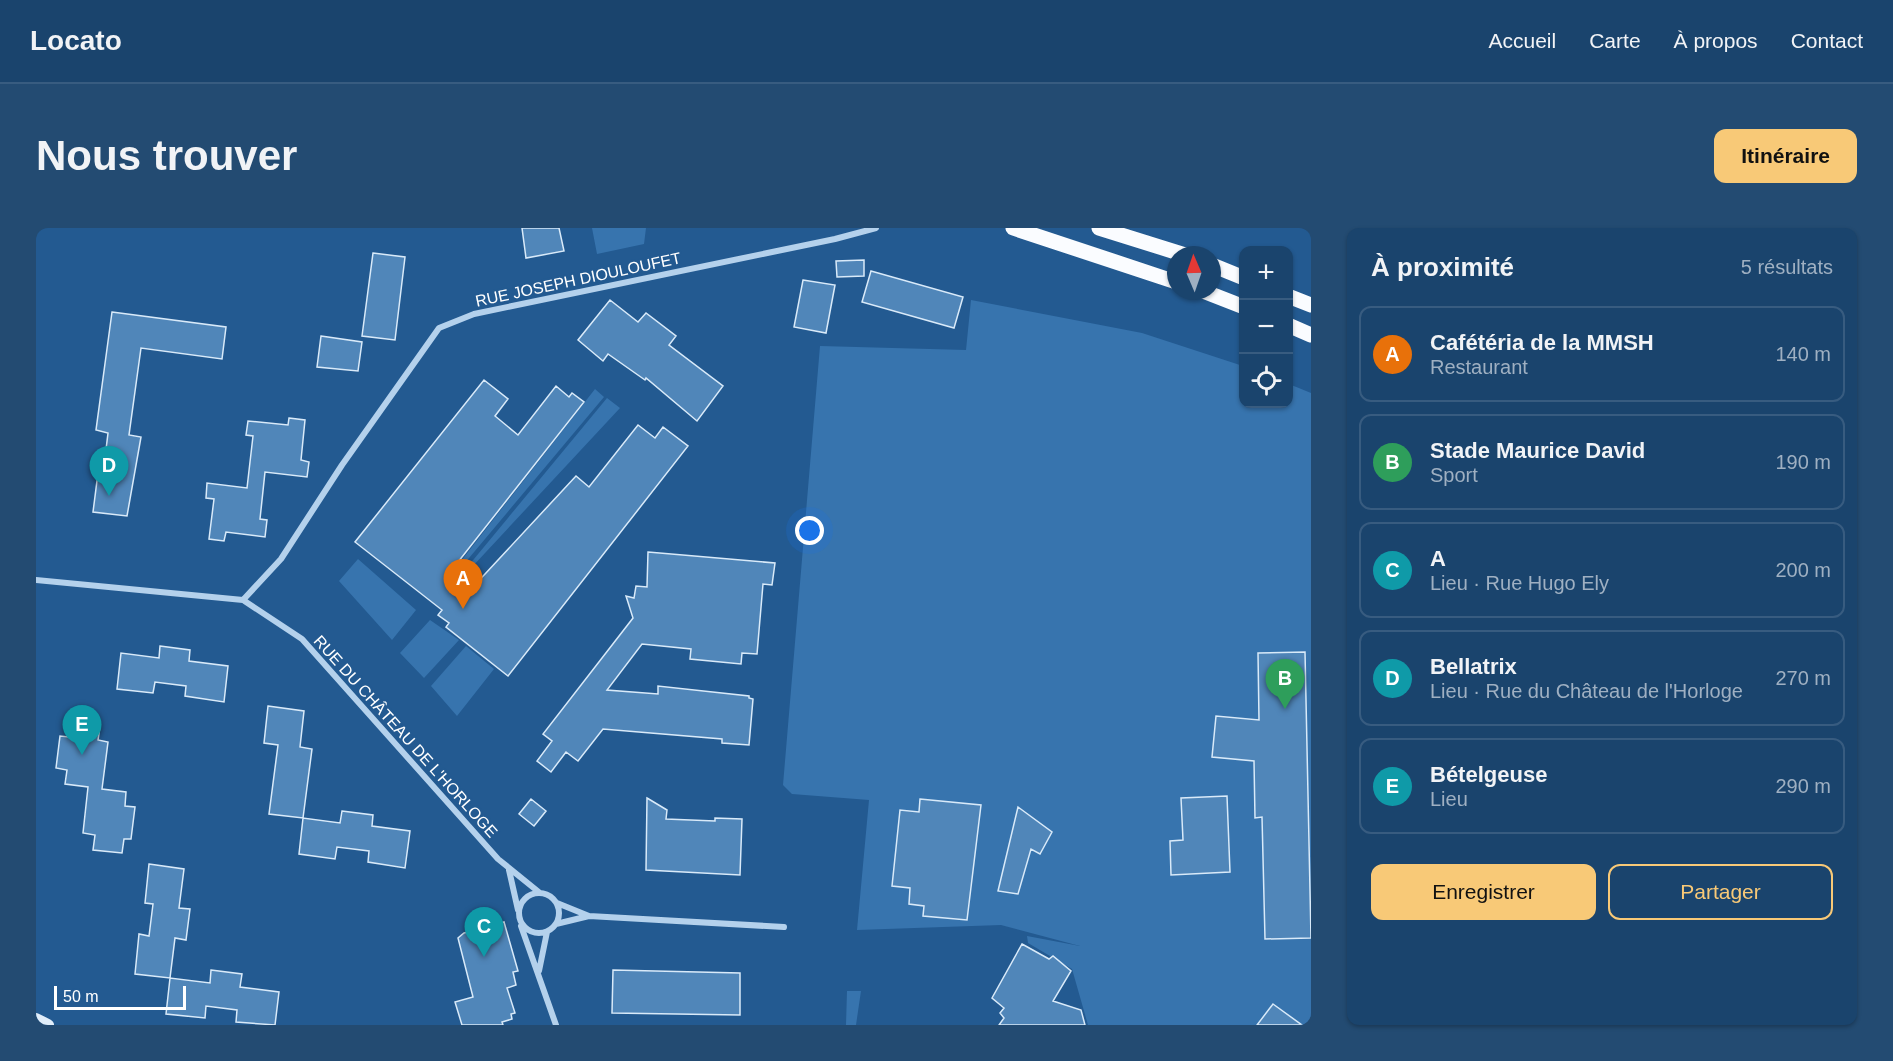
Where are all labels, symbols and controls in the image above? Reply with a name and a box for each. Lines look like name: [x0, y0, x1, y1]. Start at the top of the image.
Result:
text: Locato: [30, 25, 122, 56]
text: Accueil: [1489, 29, 1556, 52]
text: Carte: [1589, 29, 1641, 52]
text: À propos: [1674, 29, 1758, 52]
text: Contact: [1791, 29, 1863, 52]
button: Itinéraire: [1714, 129, 1857, 183]
text: Nous trouver: [36, 132, 297, 179]
north arrow: [1167, 246, 1221, 300]
map controls: [1239, 246, 1293, 408]
button: +: [1239, 246, 1293, 300]
street label: RUE JOSEPH DIOULOUFET: [474, 249, 683, 310]
text: À proximité: [1371, 252, 1514, 282]
text: 5 résultats: [1741, 256, 1833, 278]
button: −: [1239, 300, 1293, 354]
text: Cafétéria de la MMSH: [1430, 330, 1654, 355]
text: A: [1385, 343, 1400, 365]
text: 140 m: [1775, 343, 1831, 365]
button: locate: [1239, 354, 1293, 408]
text: Restaurant: [1430, 356, 1528, 378]
text: Stade Maurice David: [1430, 438, 1645, 463]
pin: D: [90, 446, 128, 496]
text: B: [1385, 451, 1400, 473]
text: 190 m: [1775, 451, 1831, 473]
text: Sport: [1430, 464, 1478, 486]
your location: [795, 516, 824, 545]
text: A: [1430, 546, 1446, 571]
text: C: [1385, 559, 1400, 581]
text: 200 m: [1775, 559, 1831, 581]
pin: A: [444, 560, 482, 609]
text: Lieu · Rue Hugo Ely: [1430, 572, 1609, 594]
street label: RUE DU CHÂTEAU DE L'HORLOGE: [311, 631, 501, 841]
text: Bellatrix: [1430, 654, 1517, 679]
pin: B: [1266, 660, 1304, 709]
text: D: [1385, 667, 1400, 689]
text: 270 m: [1775, 667, 1831, 689]
text: Lieu · Rue du Château de l'Horloge: [1430, 680, 1743, 702]
pin: E: [62, 706, 102, 755]
text: Bételgeuse: [1430, 762, 1547, 787]
text: E: [1386, 775, 1399, 797]
text: 290 m: [1775, 775, 1831, 797]
text: Lieu: [1430, 788, 1468, 810]
button: Enregistrer: [1371, 864, 1596, 920]
button: Partager: [1608, 864, 1833, 920]
pin: C: [464, 908, 504, 957]
scale bar: [54, 983, 186, 1010]
text: 50 m: [63, 988, 99, 1005]

